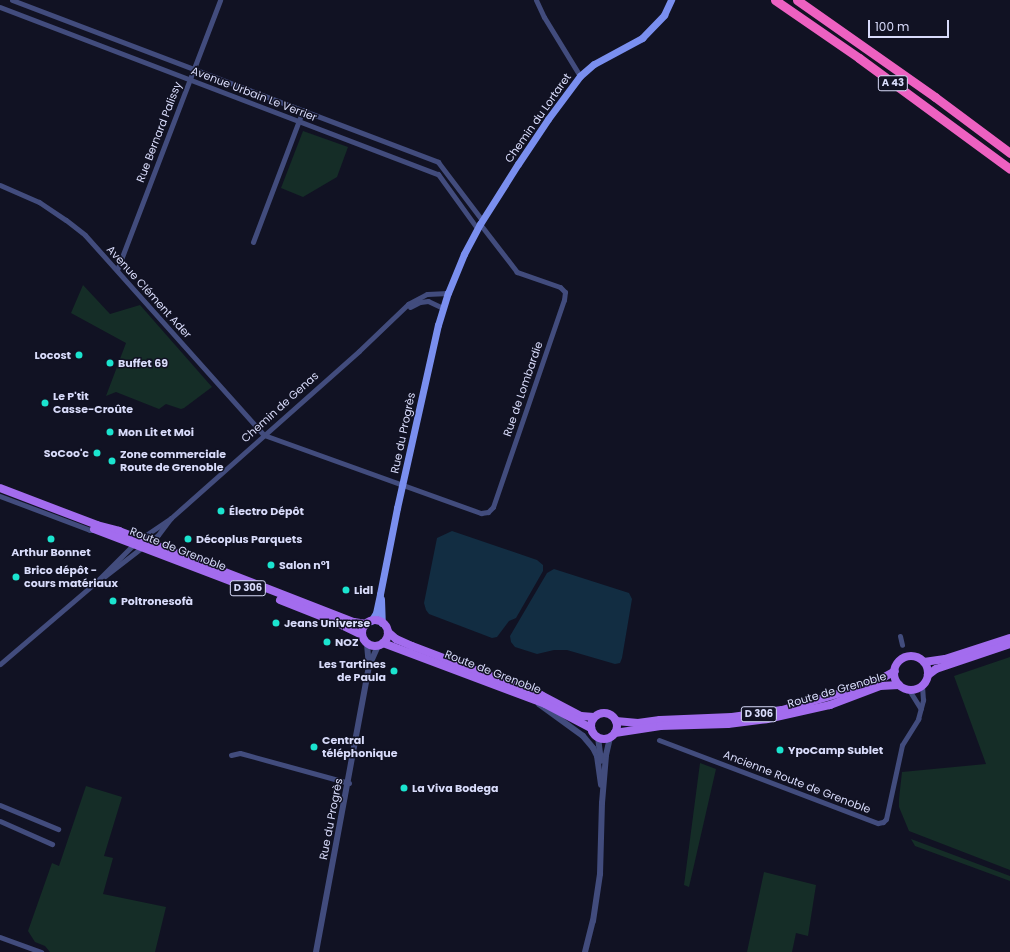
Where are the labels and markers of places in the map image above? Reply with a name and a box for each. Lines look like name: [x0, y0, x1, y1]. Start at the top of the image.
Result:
place label: Locost: [34, 348, 71, 362]
marker: Locost: [74, 350, 84, 360]
place label: Buffet 69: [118, 356, 168, 370]
marker: Buffet 69: [105, 358, 115, 368]
place label: Le P'tit Casse-Croûte: [53, 390, 133, 416]
marker: Le P'tit Casse-Croûte: [40, 398, 50, 408]
place label: Mon Lit et Moi: [118, 425, 194, 439]
marker: Mon Lit et Moi: [105, 427, 115, 437]
place label: SoCoo'c: [44, 446, 89, 460]
marker: SoCoo'c: [92, 448, 102, 458]
place label: Zone commerciale Route de Grenoble: [120, 448, 226, 474]
marker: Zone commerciale Route de Grenoble: [107, 456, 117, 466]
place label: Électro Dépôt: [229, 504, 304, 518]
marker: Électro Dépôt: [216, 506, 226, 516]
place label: Décoplus Parquets: [196, 532, 302, 546]
marker: Arthur Bonnet: [46, 534, 56, 544]
marker: Décoplus Parquets: [183, 534, 193, 544]
place label: Arthur Bonnet: [11, 545, 91, 559]
place label: Salon n°1: [279, 558, 330, 572]
marker: Salon n°1: [266, 560, 276, 570]
place label: Brico dépôt - cours matériaux: [24, 564, 118, 590]
marker: Brico dépôt - cours matériaux: [11, 572, 21, 582]
place label: Lidl: [354, 583, 373, 597]
marker: Lidl: [341, 585, 351, 595]
place label: Poltronesofà: [121, 594, 193, 608]
marker: Poltronesofà: [108, 596, 118, 606]
place label: Jeans Universe: [284, 616, 370, 630]
marker: Jeans Universe: [271, 618, 281, 628]
place label: NOZ: [335, 635, 358, 649]
marker: NOZ: [322, 637, 332, 647]
place label: Les Tartines de Paula: [319, 658, 386, 684]
marker: Les Tartines de Paula: [389, 666, 399, 676]
place label: Central téléphonique: [322, 734, 397, 760]
marker: Central téléphonique: [309, 742, 319, 752]
place label: YpoCamp Sublet: [788, 743, 883, 757]
marker: YpoCamp Sublet: [775, 745, 785, 755]
place label: La Viva Bodega: [412, 781, 498, 795]
marker: La Viva Bodega: [399, 783, 409, 793]

